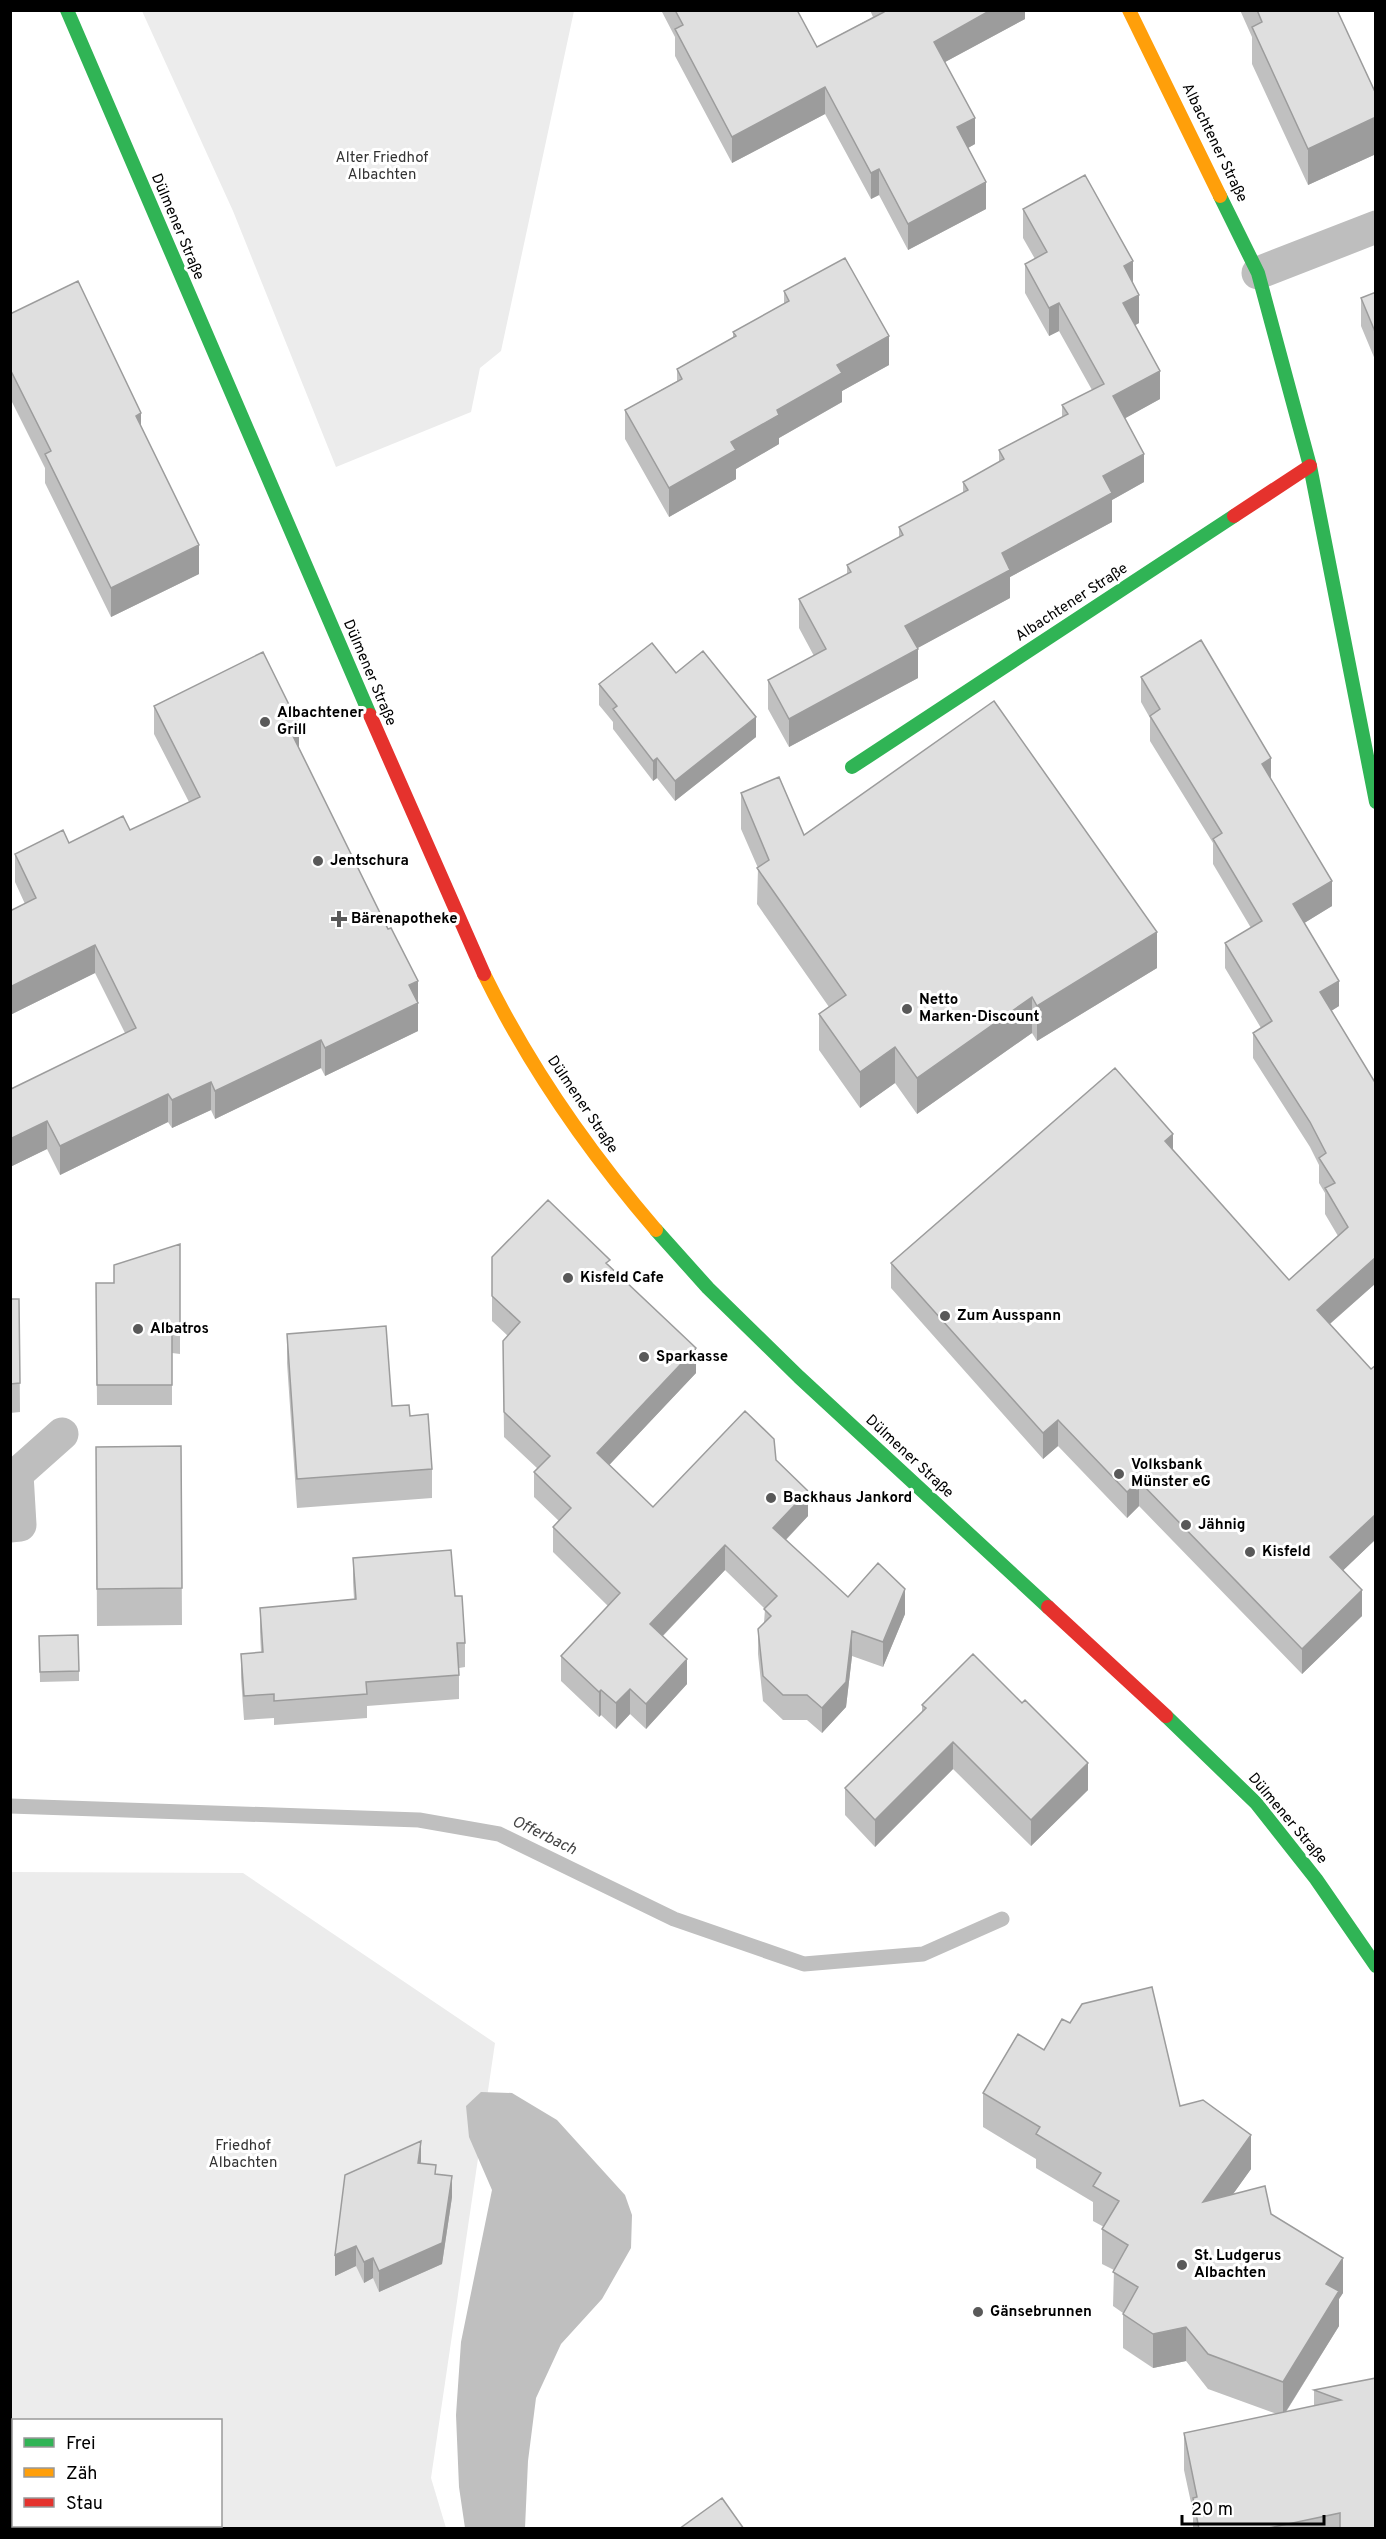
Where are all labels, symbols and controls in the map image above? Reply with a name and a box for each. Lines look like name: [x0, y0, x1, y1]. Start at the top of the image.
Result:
street label: Albachtener Straße: [1177, 80, 1251, 206]
park label: Alter Friedhof Albachten: [336, 149, 428, 185]
street label: Dülmener Straße: [146, 171, 208, 283]
street label: Albachtener Straße: [1012, 560, 1132, 646]
street label: Dülmener Straße: [338, 617, 400, 729]
place label: Albachtener Grill: [277, 704, 365, 740]
marker: Albachtener Grill: [258, 715, 272, 729]
place label: Jentschura: [330, 852, 409, 871]
marker: Jentschura: [311, 854, 325, 868]
place label: Bärenapotheke: [351, 910, 458, 929]
marker: Bärenapotheke: [332, 912, 346, 926]
place label: Netto Marken-Discount: [919, 991, 1039, 1027]
marker: Netto Marken-Discount: [900, 1002, 914, 1016]
street label: Dülmener Straße: [542, 1053, 622, 1157]
place label: Kisfeld Cafe: [580, 1269, 664, 1288]
marker: Kisfeld Cafe: [561, 1271, 575, 1285]
place label: Zum Ausspann: [957, 1307, 1061, 1326]
marker: Zum Ausspann: [938, 1309, 952, 1323]
place label: Albatros: [150, 1320, 209, 1339]
marker: Albatros: [131, 1322, 145, 1336]
place label: Sparkasse: [656, 1348, 728, 1367]
marker: Sparkasse: [637, 1350, 651, 1364]
street label: Dülmener Straße: [861, 1411, 957, 1503]
place label: Volksbank Münster eG: [1131, 1456, 1211, 1492]
marker: Volksbank Münster eG: [1112, 1467, 1126, 1481]
place label: Backhaus Jankord: [783, 1489, 912, 1508]
marker: Backhaus Jankord: [764, 1491, 778, 1505]
place label: Jähnig: [1198, 1516, 1245, 1535]
marker: Jähnig: [1179, 1518, 1193, 1532]
place label: Kisfeld: [1262, 1543, 1311, 1562]
marker: Kisfeld: [1243, 1545, 1257, 1559]
street label: Dülmener Straße: [1243, 1769, 1331, 1869]
water label: Offerbach: [508, 1812, 580, 1860]
park label: Friedhof Albachten: [209, 2137, 277, 2173]
place label: St. Ludgerus Albachten: [1194, 2247, 1281, 2283]
marker: St. Ludgerus Albachten: [1175, 2258, 1189, 2272]
place label: Gänsebrunnen: [990, 2303, 1092, 2322]
marker: Gänsebrunnen: [971, 2305, 985, 2319]
legend: [12, 2419, 222, 2527]
text: Frei: [66, 2433, 96, 2456]
text: Zäh: [66, 2463, 97, 2486]
scale bar: [1182, 2488, 1324, 2526]
text: Stau: [66, 2493, 103, 2516]
text: 20 m: [1191, 2499, 1233, 2522]

